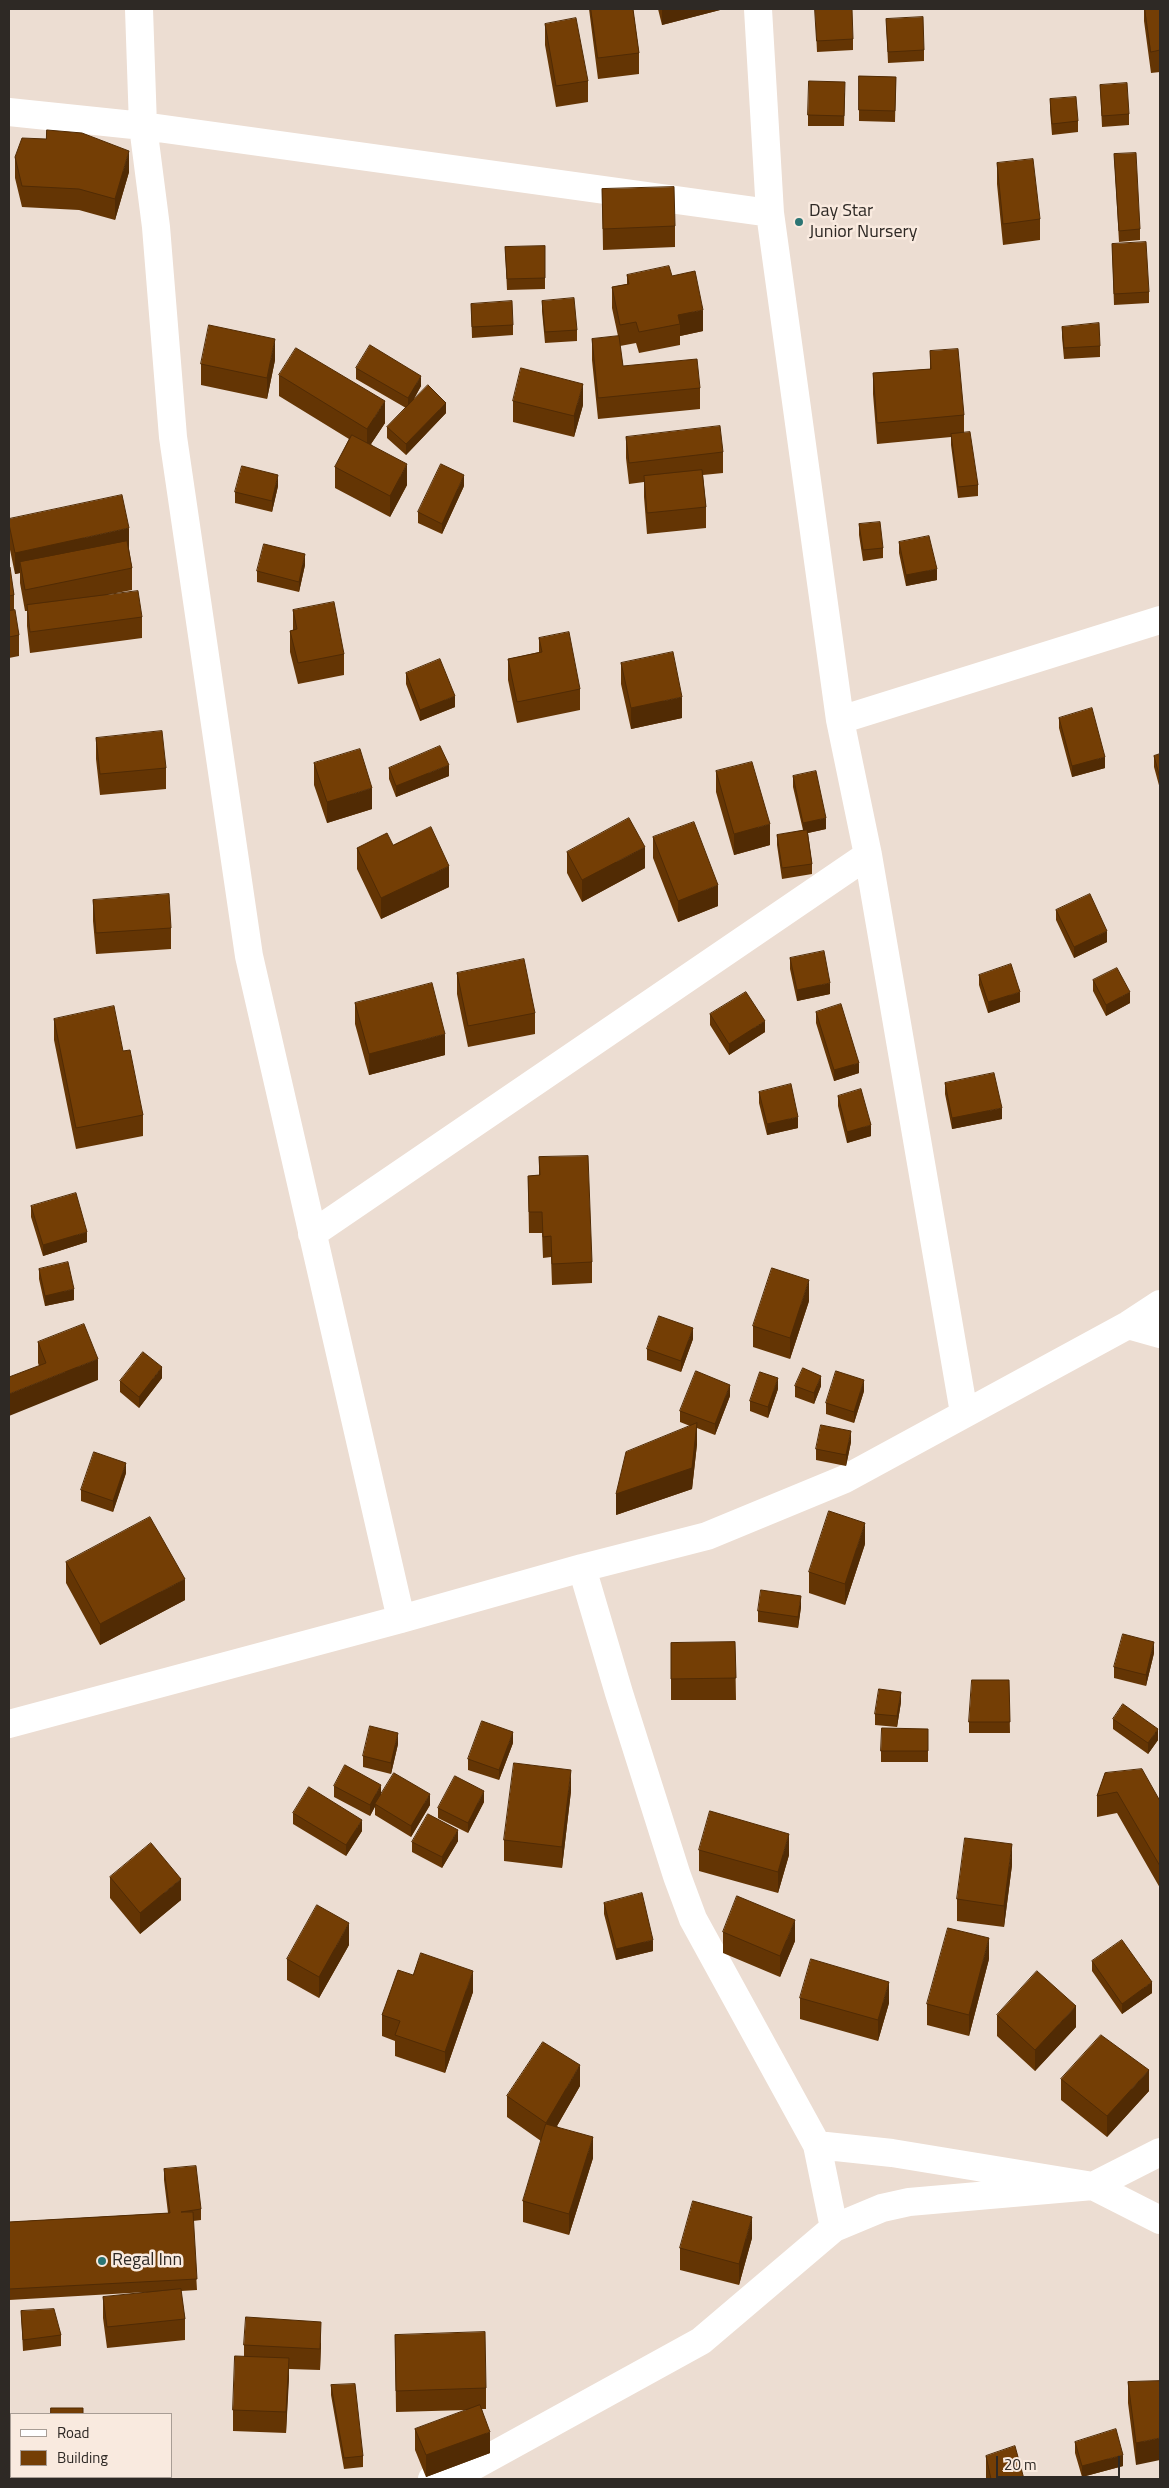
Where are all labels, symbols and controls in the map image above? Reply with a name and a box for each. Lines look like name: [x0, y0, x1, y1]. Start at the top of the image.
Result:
place label: Day Star Junior Nursery: [809, 201, 917, 243]
marker: Day Star Junior Nursery: [793, 216, 805, 228]
place label: Regal Inn: [112, 2250, 182, 2272]
marker: Regal Inn: [96, 2255, 108, 2267]
legend: [10, 2413, 172, 2478]
text: Road: [57, 2421, 89, 2444]
text: Building: [57, 2446, 108, 2469]
scale bar: [999, 2446, 1123, 2478]
text: 20 m: [1004, 2453, 1037, 2476]

